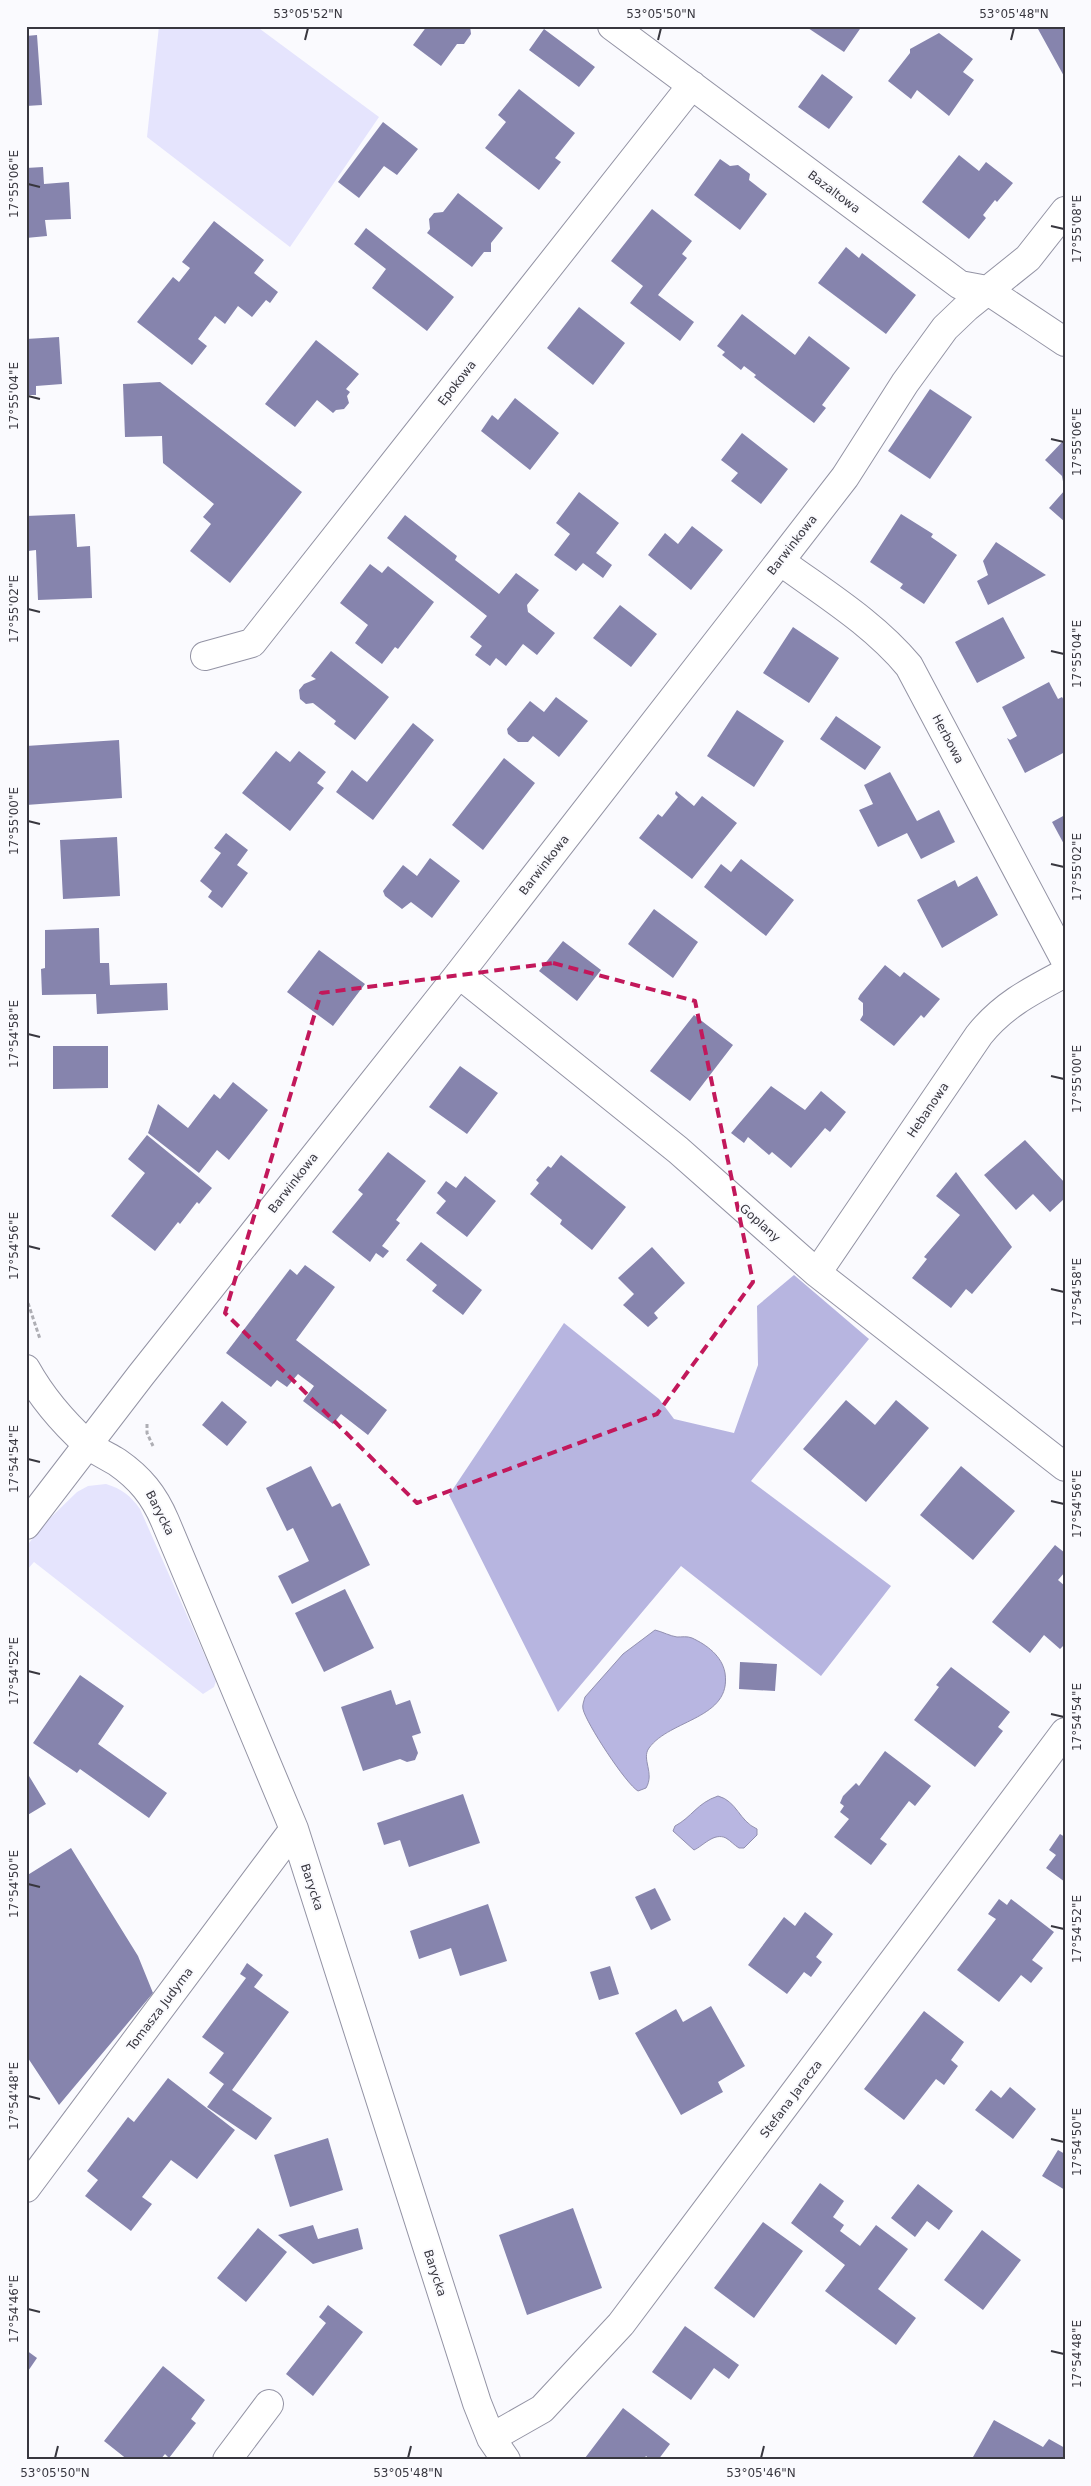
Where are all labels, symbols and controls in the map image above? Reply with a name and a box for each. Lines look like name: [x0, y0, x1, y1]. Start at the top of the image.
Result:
text: 53°05'52"N: [273, 7, 343, 21]
text: 53°05'50"N: [626, 7, 696, 21]
text: 53°05'48"N: [979, 7, 1049, 21]
text: 17°55'06"E: [7, 150, 21, 218]
street label: Bazaltowa: [805, 168, 863, 216]
text: 17°55'08"E: [1070, 195, 1084, 263]
street label: Epokowa: [435, 358, 479, 408]
text: 17°55'04"E: [7, 362, 21, 430]
text: 17°55'06"E: [1070, 408, 1084, 476]
street label: Barwinkowa: [764, 512, 820, 578]
text: 17°55'02"E: [7, 575, 21, 643]
text: 17°55'04"E: [1070, 620, 1084, 688]
street label: Herbowa: [929, 712, 967, 766]
text: 17°55'00"E: [7, 787, 21, 855]
street label: Barwinkowa: [516, 832, 572, 898]
text: 17°55'02"E: [1070, 833, 1084, 901]
text: 17°54'58"E: [7, 1000, 21, 1068]
text: 17°55'00"E: [1070, 1045, 1084, 1113]
street label: Hebanowa: [904, 1080, 952, 1140]
street label: Barwinkowa: [265, 1150, 321, 1216]
street label: Goplany: [737, 1201, 783, 1245]
text: 17°54'56"E: [7, 1212, 21, 1280]
text: 17°54'58"E: [1070, 1258, 1084, 1326]
text: 17°54'54"E: [7, 1425, 21, 1493]
text: 17°54'56"E: [1070, 1470, 1084, 1538]
street label: Barycka: [143, 1488, 177, 1538]
text: 17°54'52"E: [7, 1637, 21, 1705]
text: 17°54'54"E: [1070, 1683, 1084, 1751]
text: 17°54'50"E: [7, 1850, 21, 1918]
street label: Barycka: [298, 1862, 326, 1912]
text: 17°54'52"E: [1070, 1895, 1084, 1963]
street label: Tomasza Judyma: [124, 1965, 196, 2054]
street label: Stefana Jaracza: [757, 2057, 825, 2141]
text: 17°54'48"E: [7, 2062, 21, 2130]
text: 17°54'50"E: [1070, 2108, 1084, 2176]
street label: Barycka: [421, 2248, 449, 2298]
text: 17°54'46"E: [7, 2275, 21, 2343]
text: 17°54'48"E: [1070, 2320, 1084, 2388]
text: 53°05'50"N: [20, 2466, 90, 2480]
text: 53°05'48"N: [373, 2466, 443, 2480]
text: 53°05'46"N: [726, 2466, 796, 2480]

